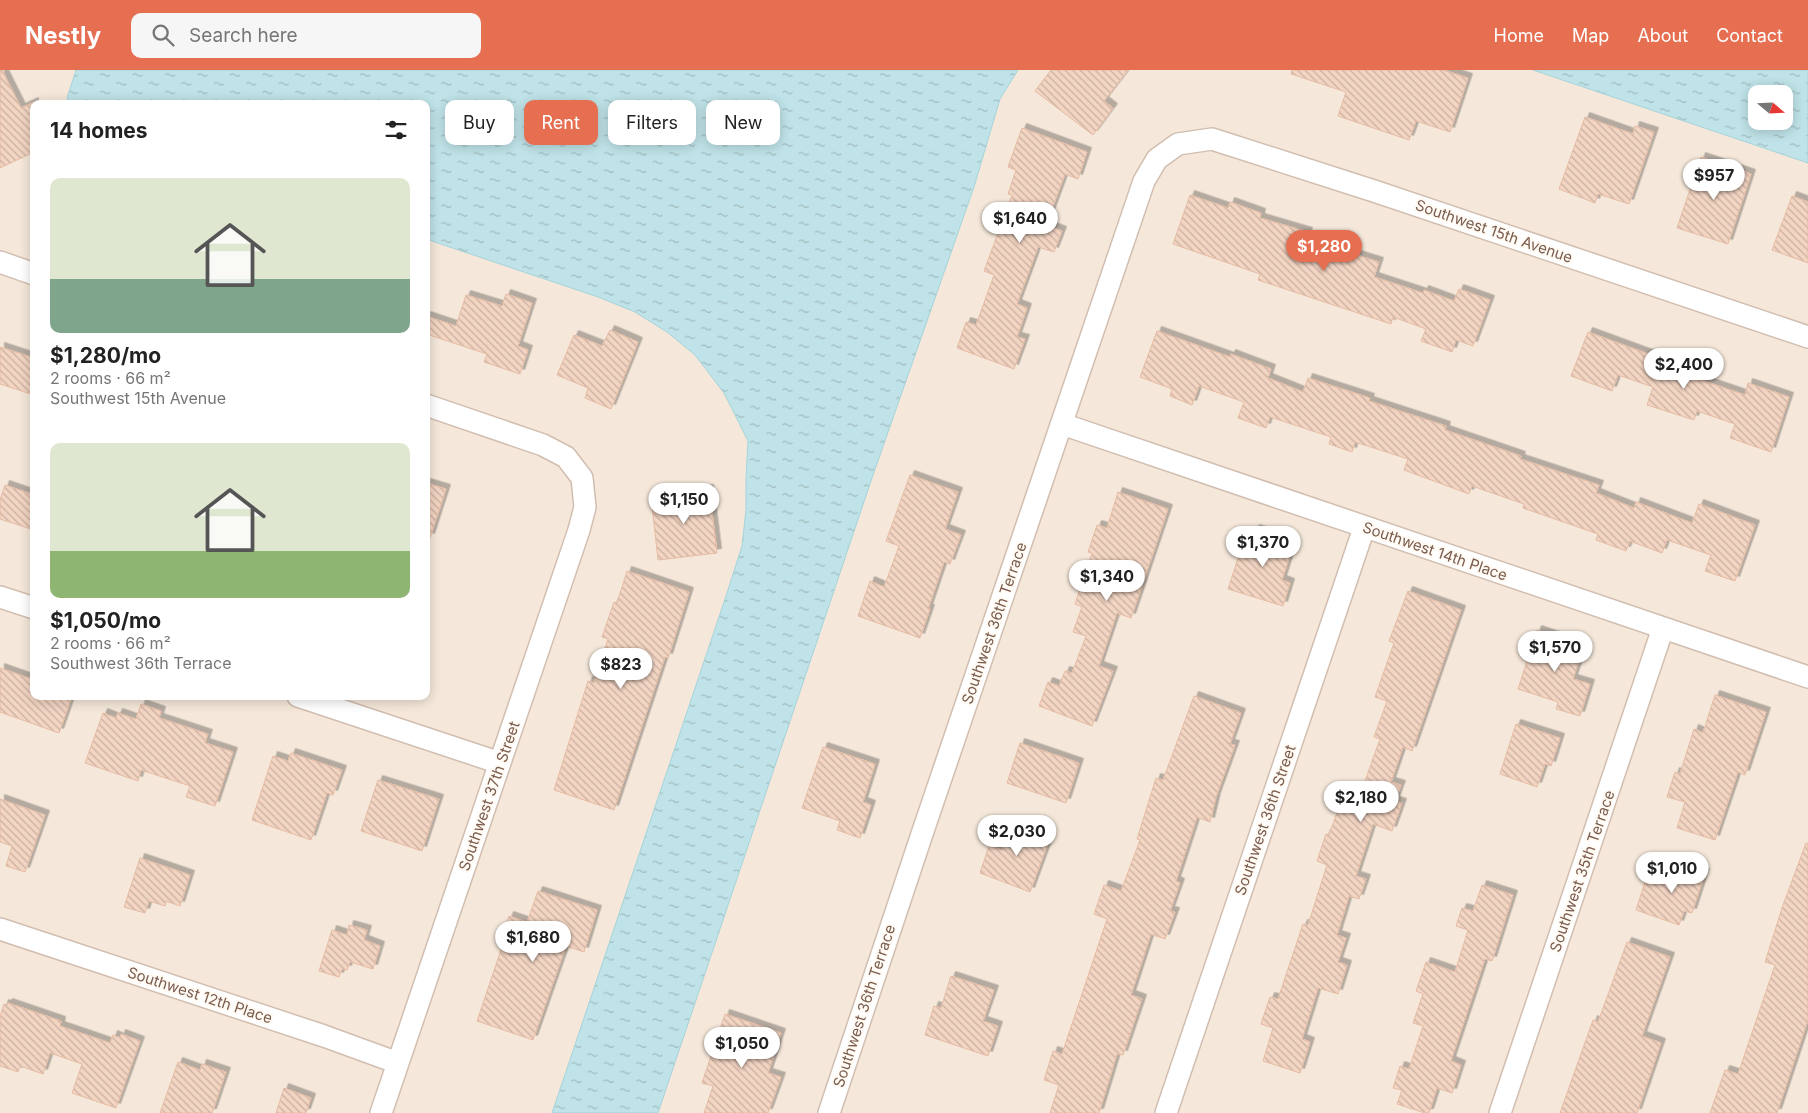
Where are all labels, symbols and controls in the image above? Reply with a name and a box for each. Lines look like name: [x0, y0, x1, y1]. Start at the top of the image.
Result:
search box: [131, 13, 481, 58]
text: Nestly: [25, 21, 101, 50]
icon: search: [149, 21, 177, 49]
text: Search here: [189, 24, 298, 47]
text: Home: [1494, 25, 1544, 46]
text: Map: [1572, 25, 1609, 46]
text: About: [1637, 25, 1688, 46]
text: Contact: [1716, 25, 1783, 46]
north arrow: [1748, 85, 1792, 130]
map controls: [1748, 85, 1793, 130]
chip: Buy: [445, 100, 514, 145]
chip: Rent: [524, 100, 598, 145]
chip: Filters: [608, 100, 696, 145]
chip: New: [706, 100, 780, 145]
icon: filters: [382, 116, 410, 144]
text: 14 homes: [50, 118, 148, 143]
pin: $957: [1684, 158, 1744, 201]
text: $957: [1694, 165, 1734, 185]
street label: Southwest 15th Avenue: [1413, 195, 1575, 267]
pin: $1,640: [979, 202, 1061, 244]
text: $1,640: [993, 208, 1047, 228]
icon: home: [185, 210, 275, 300]
pin: $1,280: [1283, 230, 1365, 272]
text: $1,280: [1297, 236, 1351, 256]
text: $1,280/mo: [50, 343, 161, 368]
pin: $2,400: [1643, 348, 1725, 390]
text: $2,400: [1655, 354, 1713, 374]
text: 2 rooms · 66 m²: [50, 368, 171, 388]
text: Southwest 15th Avenue: [50, 388, 226, 408]
icon: home: [185, 475, 275, 565]
pin: $1,150: [643, 482, 725, 525]
text: $1,150: [659, 489, 709, 509]
street label: Southwest 14th Place: [1360, 517, 1510, 585]
pin: $1,370: [1222, 526, 1304, 568]
text: $1,370: [1237, 532, 1289, 552]
street label: Southwest 36th Terrace: [957, 539, 1031, 707]
pin: $1,340: [1066, 560, 1148, 602]
text: $1,340: [1080, 566, 1134, 586]
text: $1,050/mo: [50, 608, 161, 633]
pin: $1,570: [1514, 630, 1596, 673]
text: 2 rooms · 66 m²: [50, 633, 171, 653]
text: $1,570: [1529, 637, 1581, 657]
pin: $823: [591, 648, 651, 690]
text: Southwest 36th Terrace: [50, 653, 231, 673]
text: $823: [600, 654, 642, 674]
street label: Southwest 37th Street: [454, 719, 524, 873]
street label: Southwest 36th Street: [1230, 742, 1300, 898]
pin: $2,180: [1320, 780, 1402, 823]
text: $2,180: [1335, 787, 1387, 807]
street label: Southwest 35th Terrace: [1545, 788, 1619, 954]
pin: $2,030: [976, 814, 1058, 857]
text: $2,030: [988, 821, 1046, 841]
pin: $1,010: [1631, 852, 1713, 894]
text: $1,010: [1647, 858, 1697, 878]
pin: $1,680: [492, 920, 574, 963]
street label: Southwest 36th Terrace: [829, 922, 899, 1090]
text: $1,680: [506, 927, 560, 947]
street label: Southwest 12th Place: [125, 963, 275, 1027]
pin: $1,050: [701, 1026, 783, 1069]
text: $1,050: [715, 1033, 769, 1053]

